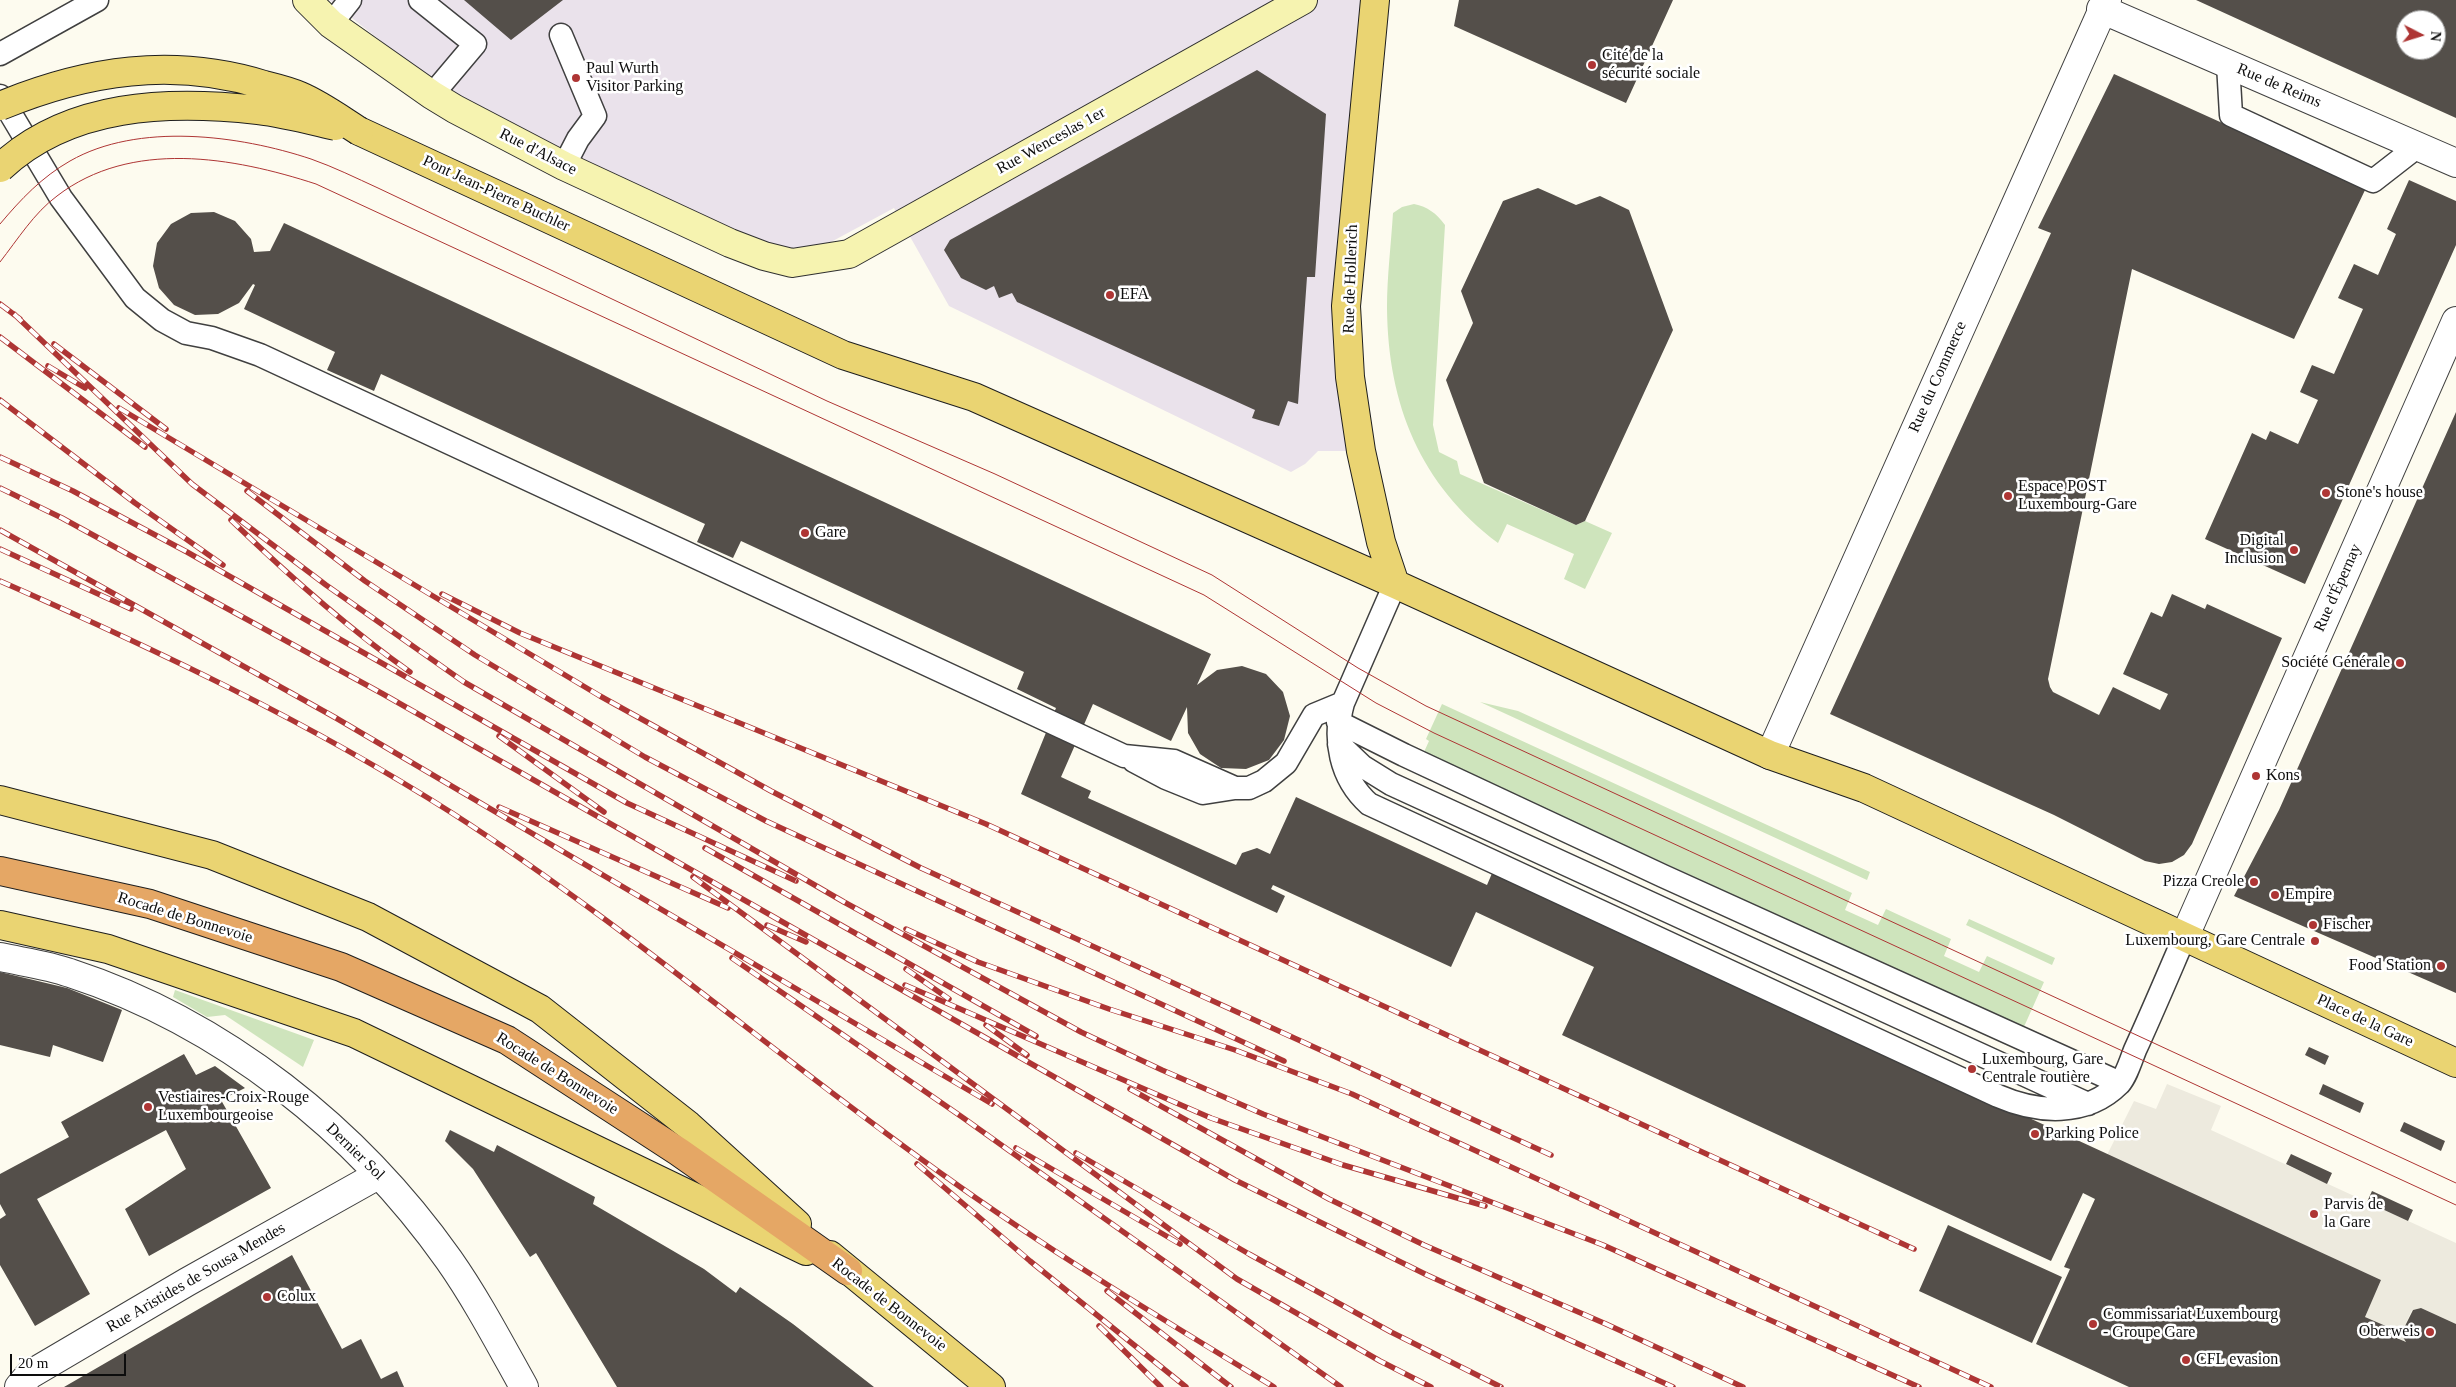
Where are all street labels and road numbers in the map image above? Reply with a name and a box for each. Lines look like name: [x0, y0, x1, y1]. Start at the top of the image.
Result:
street label: Rue de Reims: [2234, 60, 2324, 112]
street label: Rue Wenceslas 1er: [993, 103, 1109, 179]
street label: Rue d'Alsace: [496, 124, 580, 180]
street label: Pont Jean-Pierre Buchler: [419, 151, 573, 237]
street label: Rue de Hollerich: [1339, 224, 1363, 334]
street label: Rue du Commerce: [1905, 318, 1971, 436]
street label: Rue d'Épernay: [2310, 541, 2366, 635]
street label: Rocade de Bonnevoie: [115, 888, 255, 948]
street label: Place de la Gare: [2314, 990, 2416, 1052]
street label: Rocade de Bonnevoie: [492, 1029, 622, 1119]
street label: Dernier Sol: [322, 1119, 388, 1185]
street label: Rue Aristides de Sousa Mendes: [103, 1219, 289, 1337]
street label: Rocade de Bonnevoie: [828, 1254, 950, 1356]

